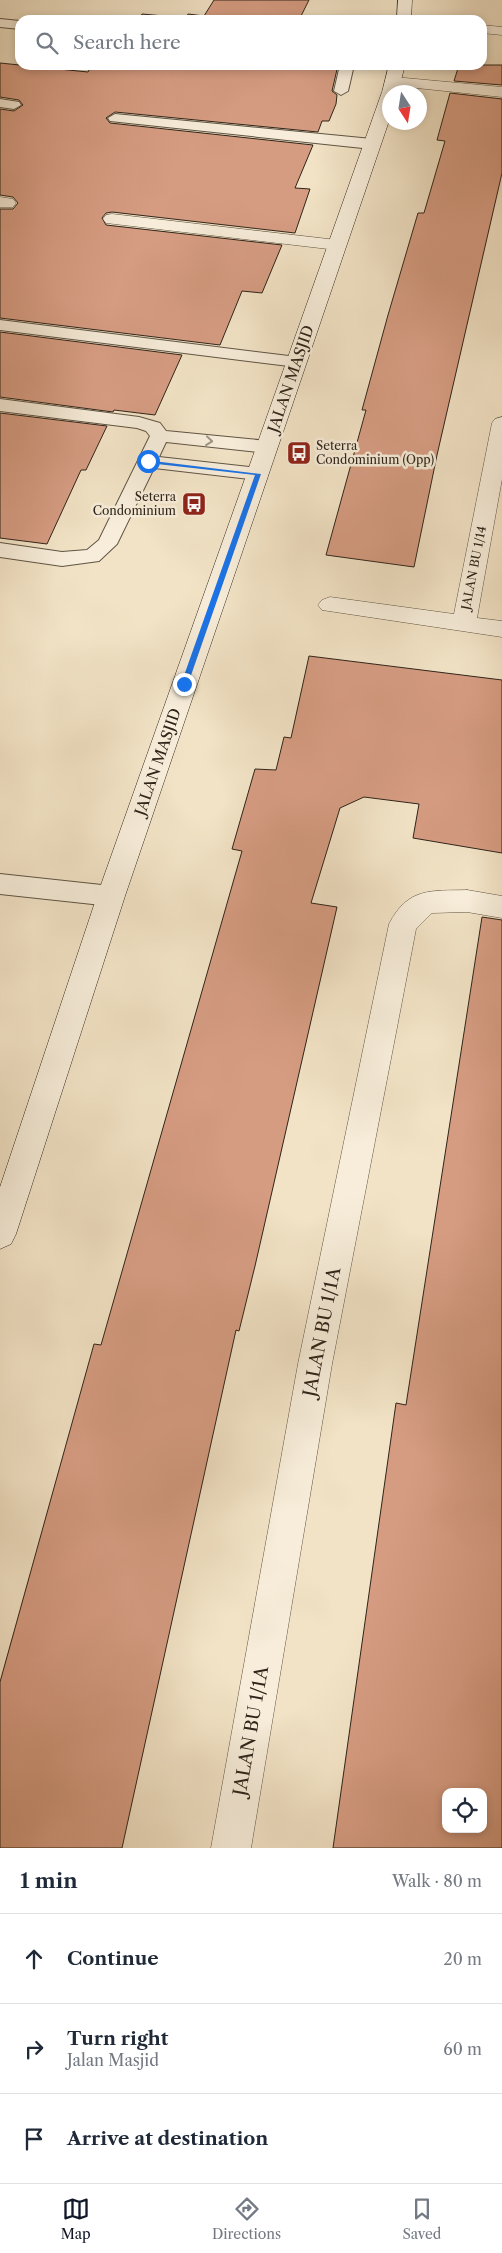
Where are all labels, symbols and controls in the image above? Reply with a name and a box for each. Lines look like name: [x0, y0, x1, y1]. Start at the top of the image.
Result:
search box: [15, 15, 487, 70]
icon: search: [33, 29, 61, 57]
text: Search here: [73, 31, 181, 54]
north arrow: [382, 85, 427, 130]
street label: JALAN MASJID: [263, 323, 318, 437]
one-way arrow: [205, 435, 213, 446]
place label: Seterra Condominium (Opp): [316, 438, 434, 467]
bus stop icon: Seterra Condominium (Opp): [286, 440, 312, 466]
route start: [137, 450, 160, 473]
place label: Seterra Condominium: [93, 489, 177, 518]
bus stop icon: Seterra Condominium: [181, 491, 207, 517]
street label: JALAN BU 1/14: [458, 525, 489, 613]
route end: [173, 673, 196, 696]
street label: JALAN MASJID: [130, 706, 185, 820]
street label: JALAN BU 1/1A: [298, 1265, 345, 1402]
street label: JALAN BU 1/1A: [228, 1664, 273, 1801]
map controls: [442, 1788, 487, 1833]
button: locate: [442, 1788, 487, 1833]
text: 1 min: [20, 1868, 78, 1893]
text: Walk · 80 m: [392, 1871, 482, 1891]
icon: ahead: [20, 1945, 48, 1973]
text: Continue: [67, 1947, 159, 1970]
text: 20 m: [443, 1949, 482, 1969]
text: Turn right: [67, 2027, 168, 2050]
icon: right: [20, 2035, 48, 2063]
text: 60 m: [443, 2039, 482, 2059]
text: Jalan Masjid: [67, 2050, 159, 2070]
icon: arrive: [20, 2125, 48, 2153]
text: Arrive at destination: [67, 2127, 268, 2150]
tab: Map: [61, 2195, 91, 2243]
tab: Directions: [212, 2195, 281, 2243]
tab: Saved: [402, 2195, 441, 2243]

